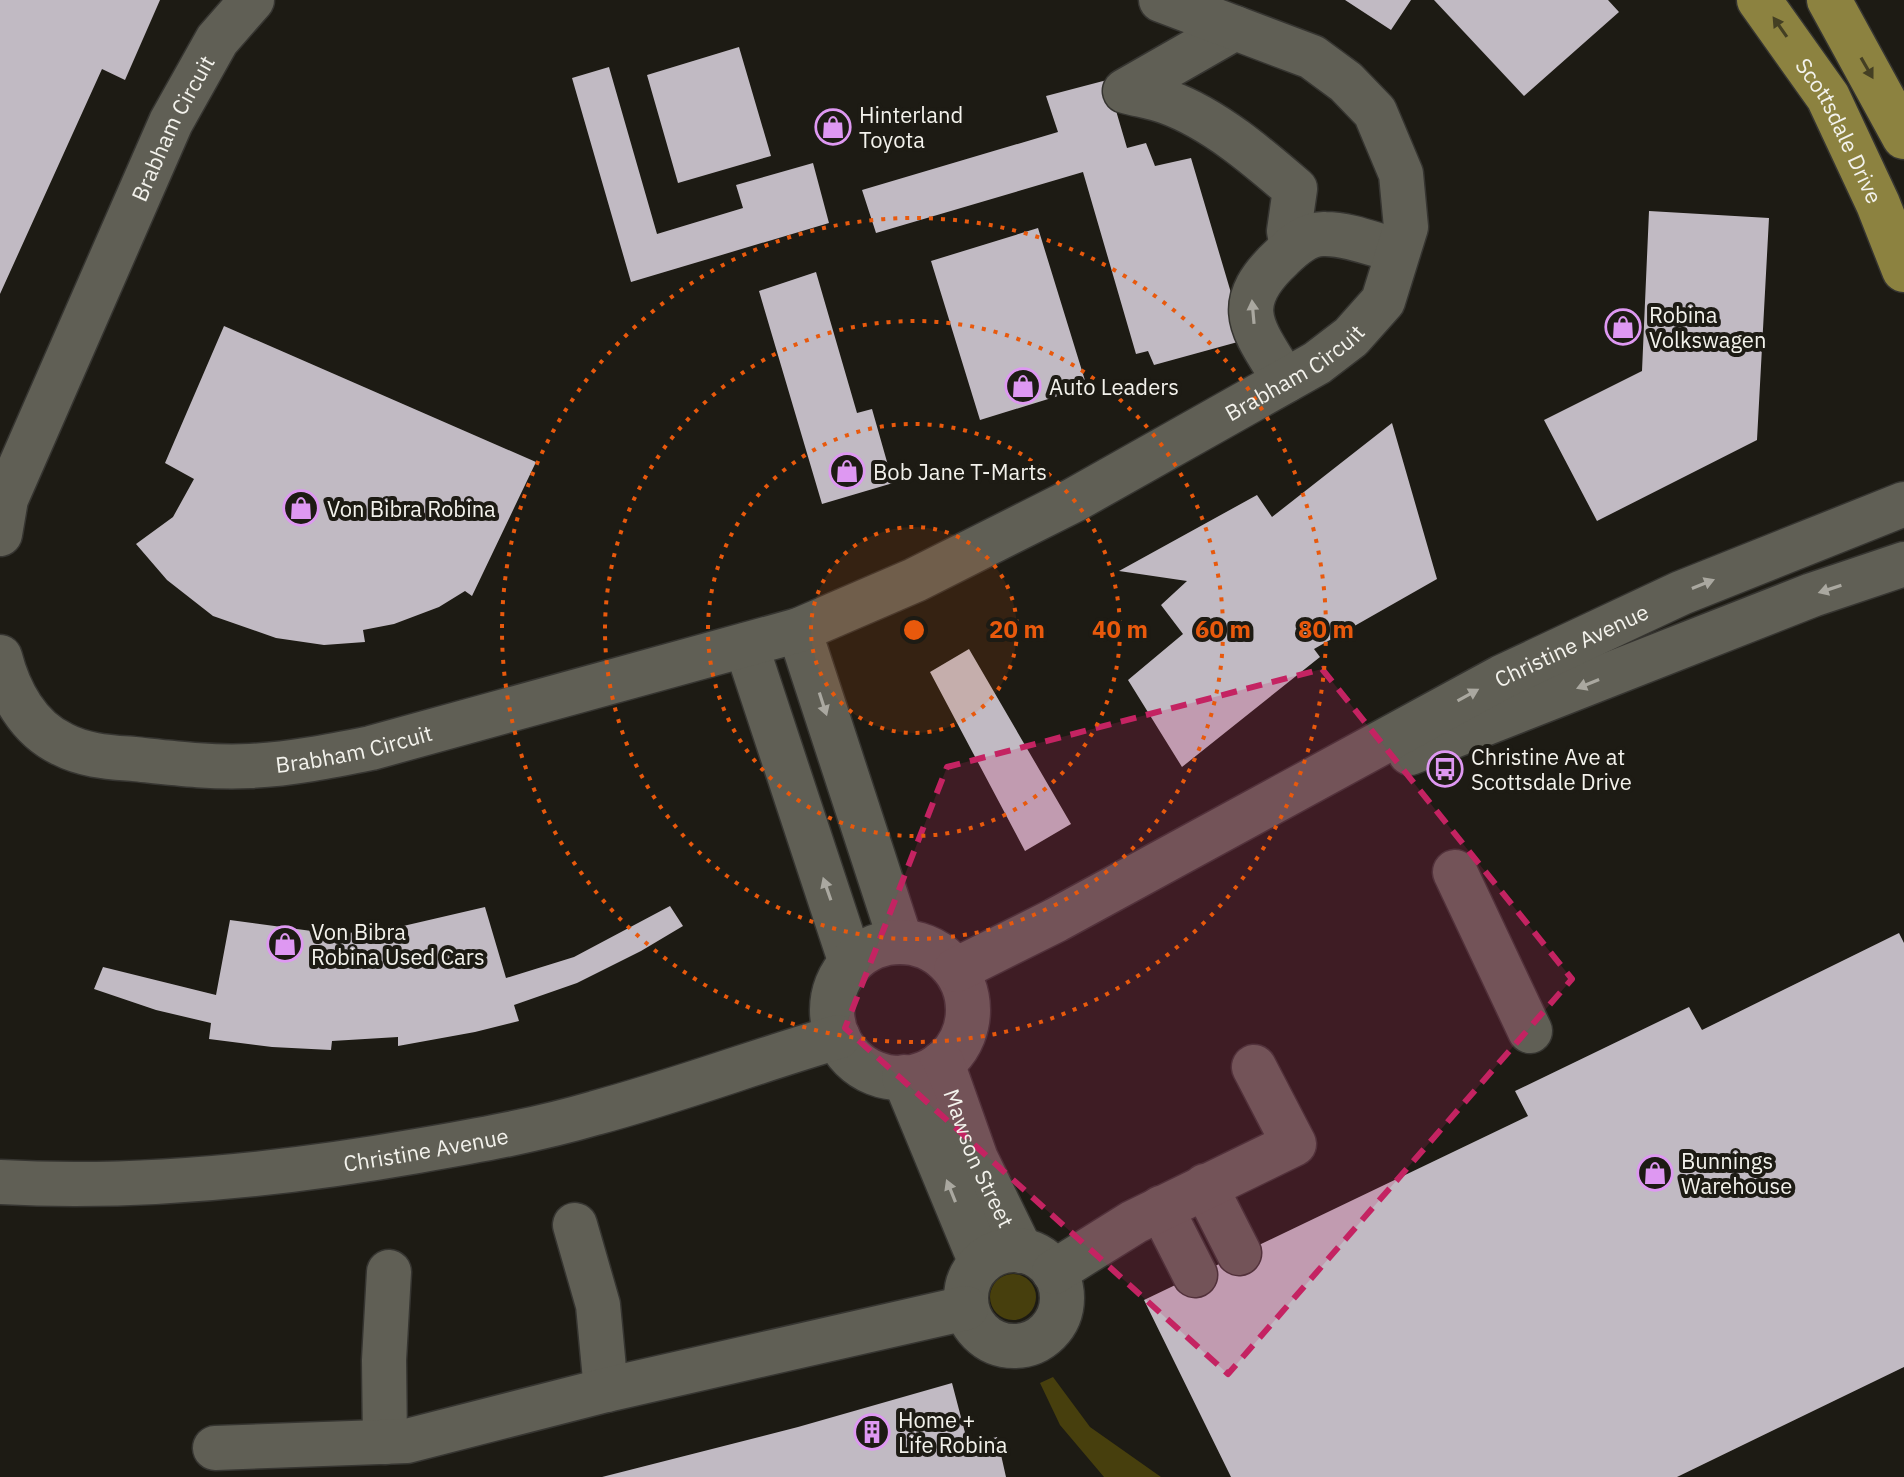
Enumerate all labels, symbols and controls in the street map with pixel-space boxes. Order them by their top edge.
one-way arrow [1773,17,1788,38]
street label: Brabham Circuit [124,50,220,206]
street label: Scottsdale Drive [1790,52,1890,208]
one-way arrow [1860,57,1874,79]
place label: Hinterland Toyota [859,100,963,154]
shop icon: Hinterland Toyota [814,108,852,146]
one-way arrow [1246,299,1259,324]
place label: Robina Volkswagen [1649,300,1766,354]
shop icon: Robina Volkswagen [1604,308,1642,346]
street label: Brabham Circuit [1219,318,1370,427]
shop icon: Auto Leaders [1004,367,1042,405]
place label: Auto Leaders [1049,372,1179,401]
shop icon: Bob Jane T-Marts [828,452,866,490]
place label: Bob Jane T-Marts [873,457,1047,486]
shop icon: Von Bibra Robina [282,489,320,527]
place label: Von Bibra Robina [327,494,496,523]
one-way arrow [1691,577,1715,590]
one-way arrow [1818,583,1842,595]
street label: Christine Avenue [1489,596,1653,693]
text: 20 m [989,613,1045,645]
text: 40 m [1092,613,1148,645]
text: 60 m [1195,613,1251,645]
text: 80 m [1298,613,1354,645]
centre of rings [900,616,928,644]
one-way arrow [1576,678,1600,691]
one-way arrow [1456,689,1479,702]
one-way arrow [818,692,830,716]
street label: Brabham Circuit [274,717,435,778]
place label: Christine Ave at Scottsdale Drive [1471,742,1632,796]
bus stop icon: Christine Ave at Scottsdale Drive [1426,750,1464,788]
one-way arrow [820,877,832,901]
place label: Von Bibra Robina Used Cars [311,917,485,971]
shop icon: Von Bibra Robina Used Cars [266,925,304,963]
street label: Mawson Street [938,1085,1022,1232]
street label: Christine Avenue [341,1120,511,1177]
place label: Bunnings Warehouse [1681,1146,1792,1200]
shop icon: Bunnings Warehouse [1636,1154,1674,1192]
one-way arrow [944,1179,957,1203]
place label: Home + Life Robina [898,1405,1008,1459]
building icon: Home + Life Robina [853,1413,891,1451]

